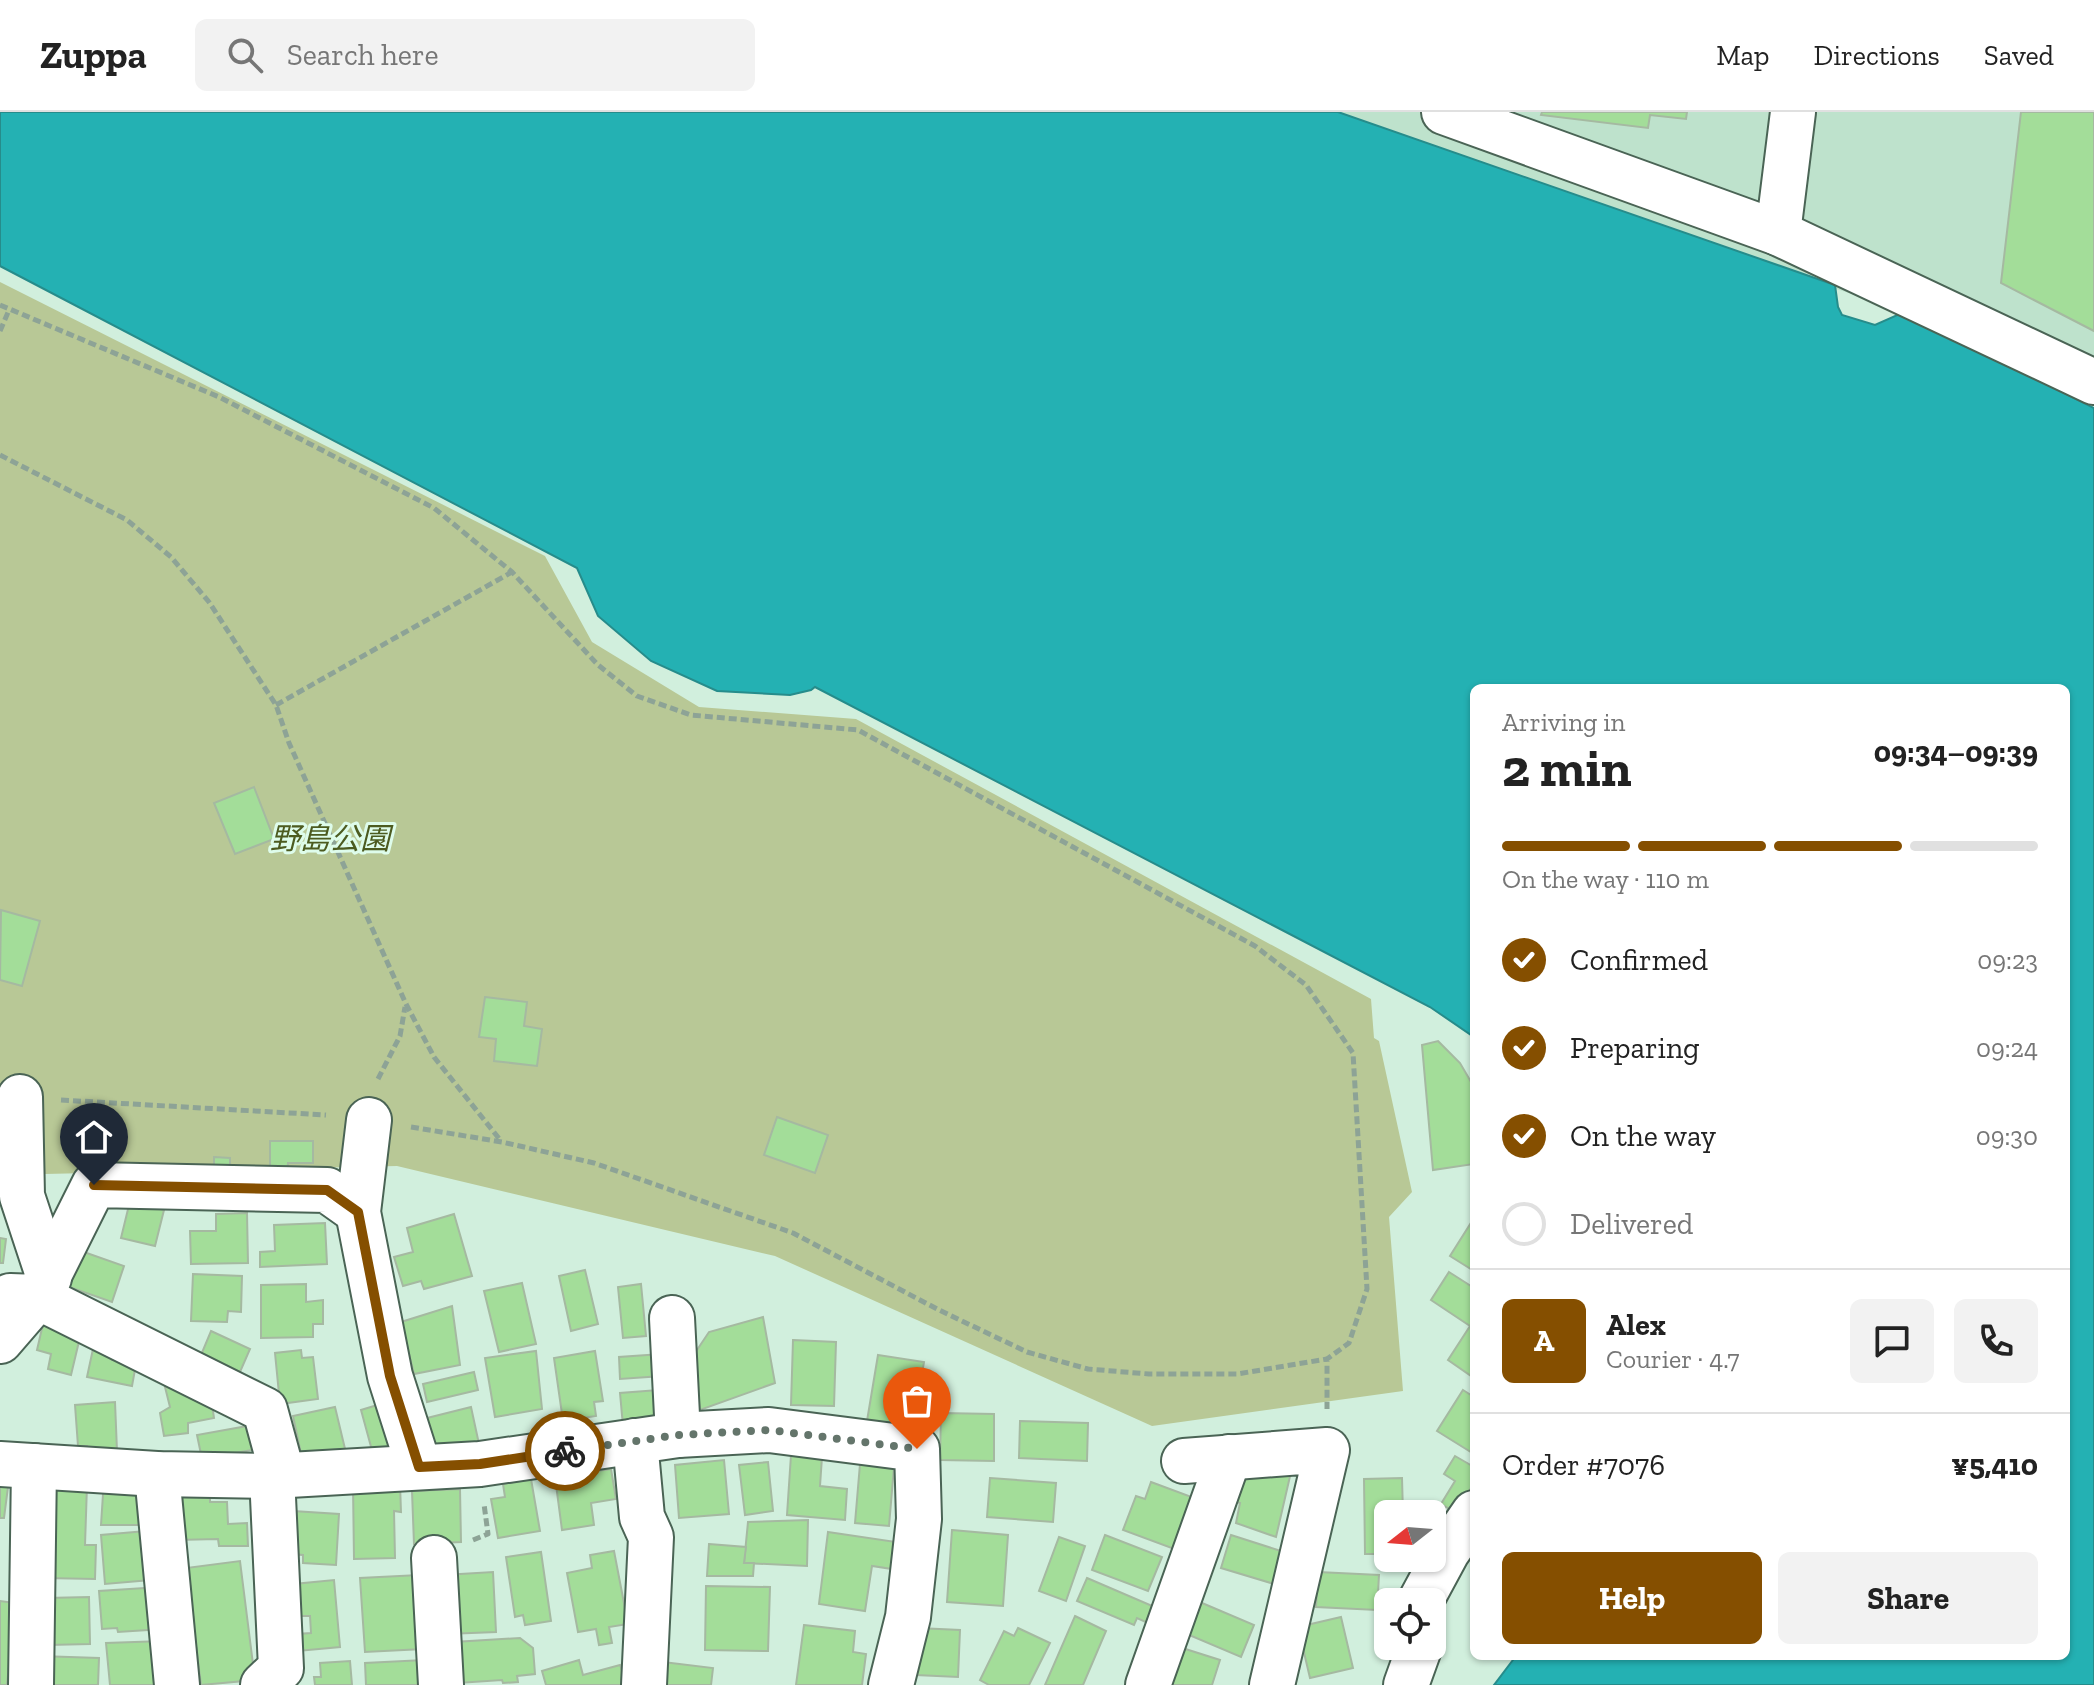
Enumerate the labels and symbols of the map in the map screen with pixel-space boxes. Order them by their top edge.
park label: 野島公園 [270,821,394,857]
pin [60,1103,128,1185]
pin [883,1367,951,1449]
courier [525,1411,605,1491]
north arrow [1374,1500,1446,1572]

